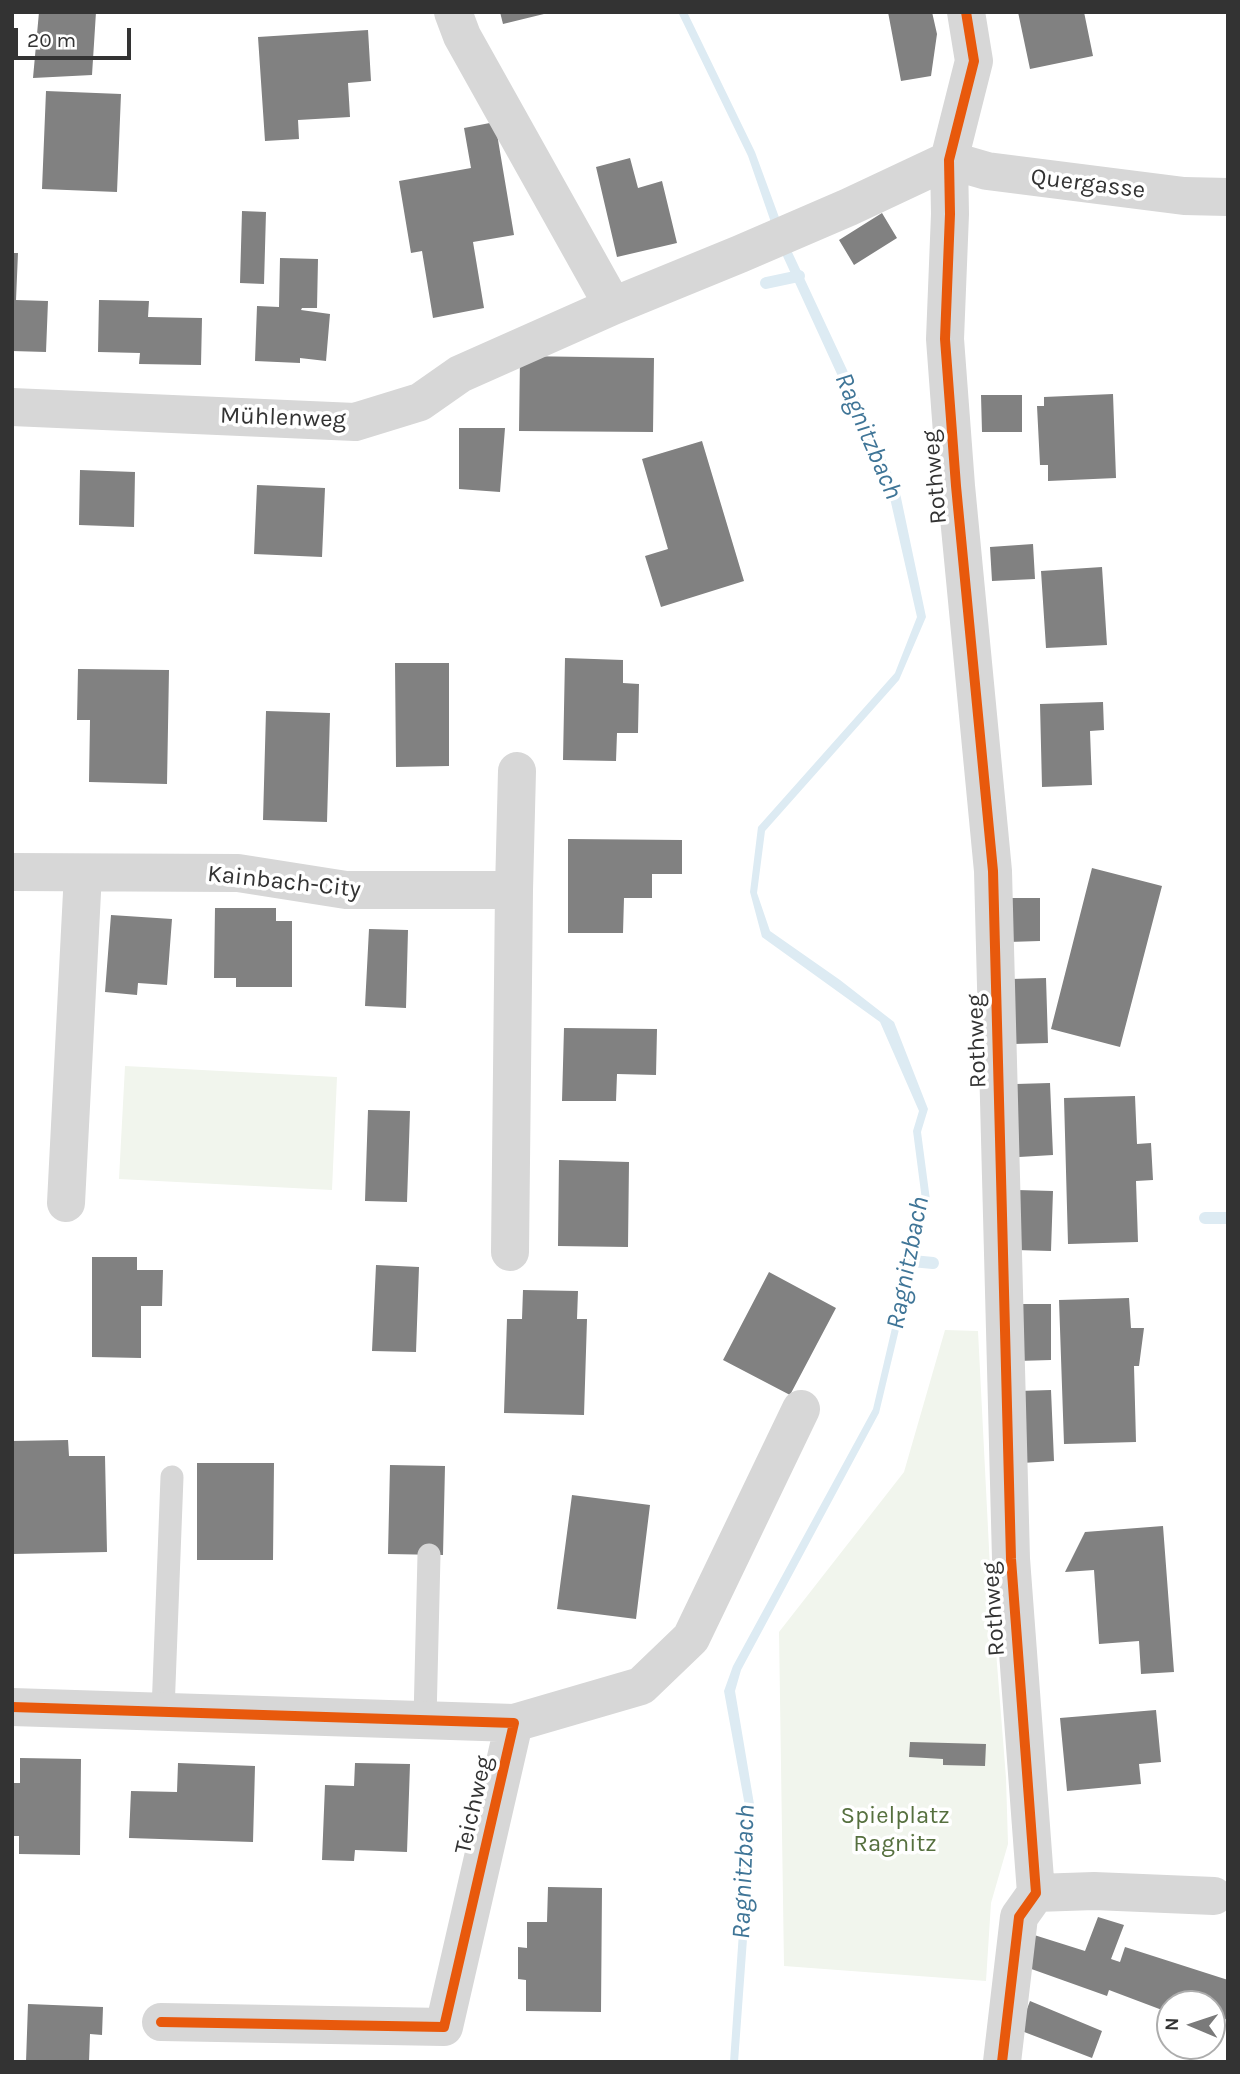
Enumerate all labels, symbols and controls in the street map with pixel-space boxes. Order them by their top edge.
scale bar [18,14,135,58]
text: 20 m [27,28,76,52]
street label: Quergasse [1029,163,1147,205]
water label: Ragnitzbach [827,368,909,504]
street label: Mühlenweg [219,401,347,435]
street label: Rothweg [917,429,953,525]
street label: Kainbach-City [206,860,362,904]
street label: Rothweg [961,993,993,1089]
water label: Ragnitzbach [880,1194,936,1332]
street label: Rothweg [976,1561,1012,1657]
street label: Teichweg [449,1753,499,1857]
park label: Spielplatz Ragnitz [840,1802,950,1858]
water label: Ragnitzbach [726,1804,762,1940]
north arrow [1156,1990,1226,2060]
text: N [1161,2017,1183,2032]

